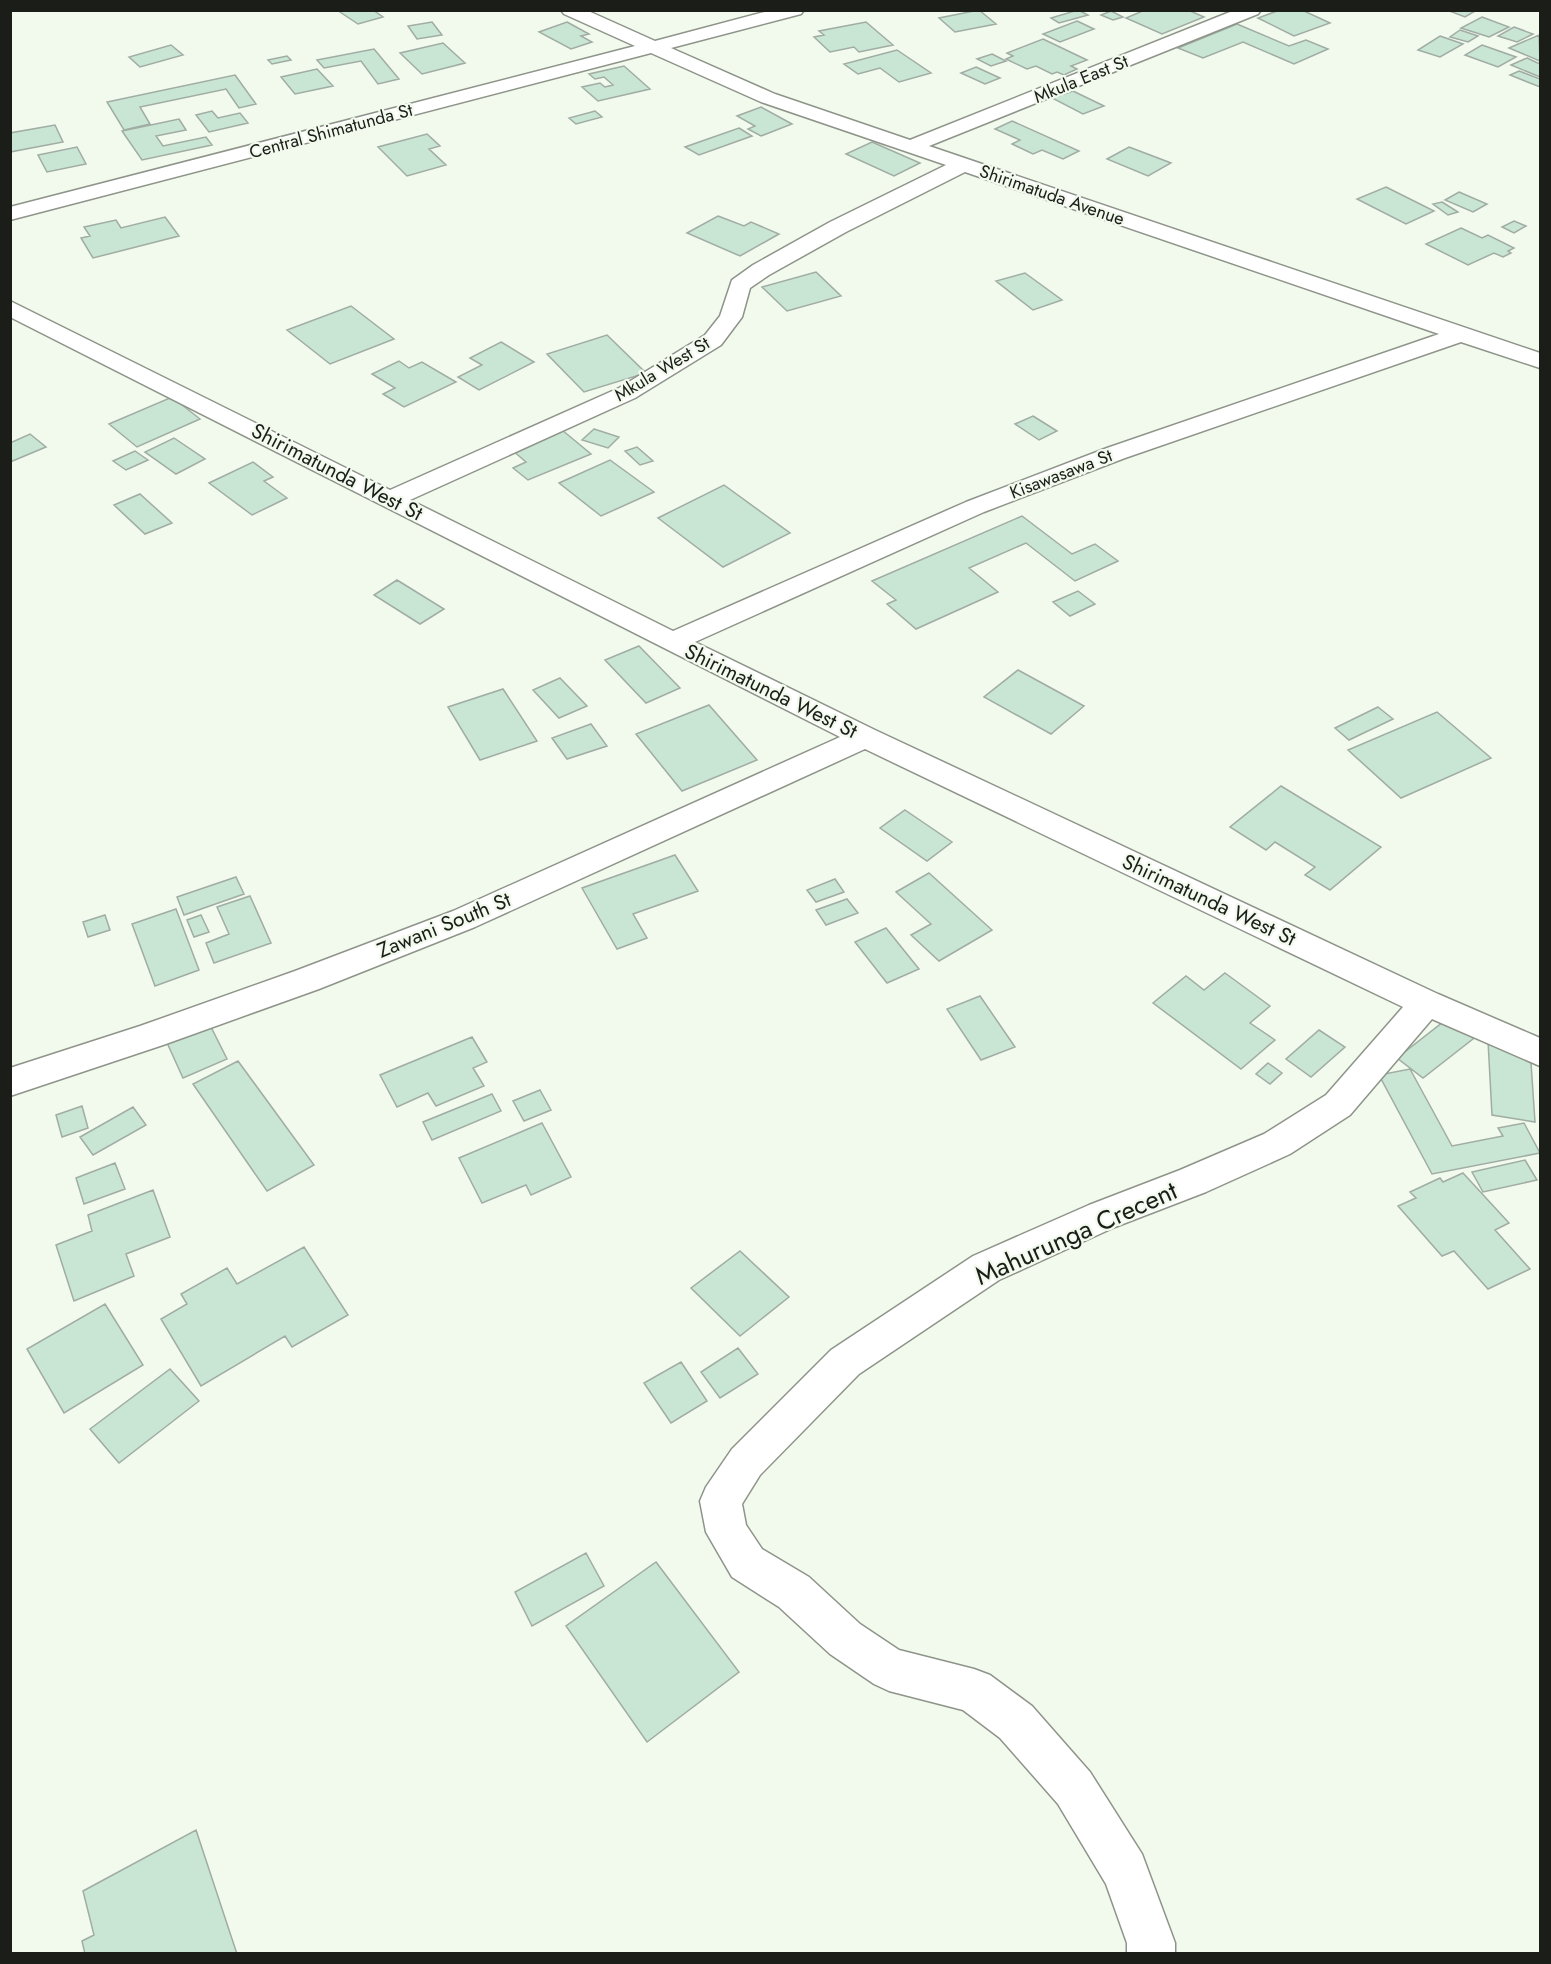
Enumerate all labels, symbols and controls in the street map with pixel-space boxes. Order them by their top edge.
street label: Mkula East St [1030,48,1133,110]
street label: Central Shimatunda St [246,97,416,165]
street label: Shirimatuda Avenue [976,158,1128,232]
street label: Mkula West St [610,330,715,408]
street label: Shirimatunda West St [246,416,428,528]
street label: Kisawasawa St [1006,442,1117,505]
street label: Shirimatunda West St [680,636,862,746]
street label: Shirimatunda West St [1117,846,1301,954]
street label: Zawani South St [373,885,515,965]
street label: Mahurunga Crecent [969,1171,1184,1295]

